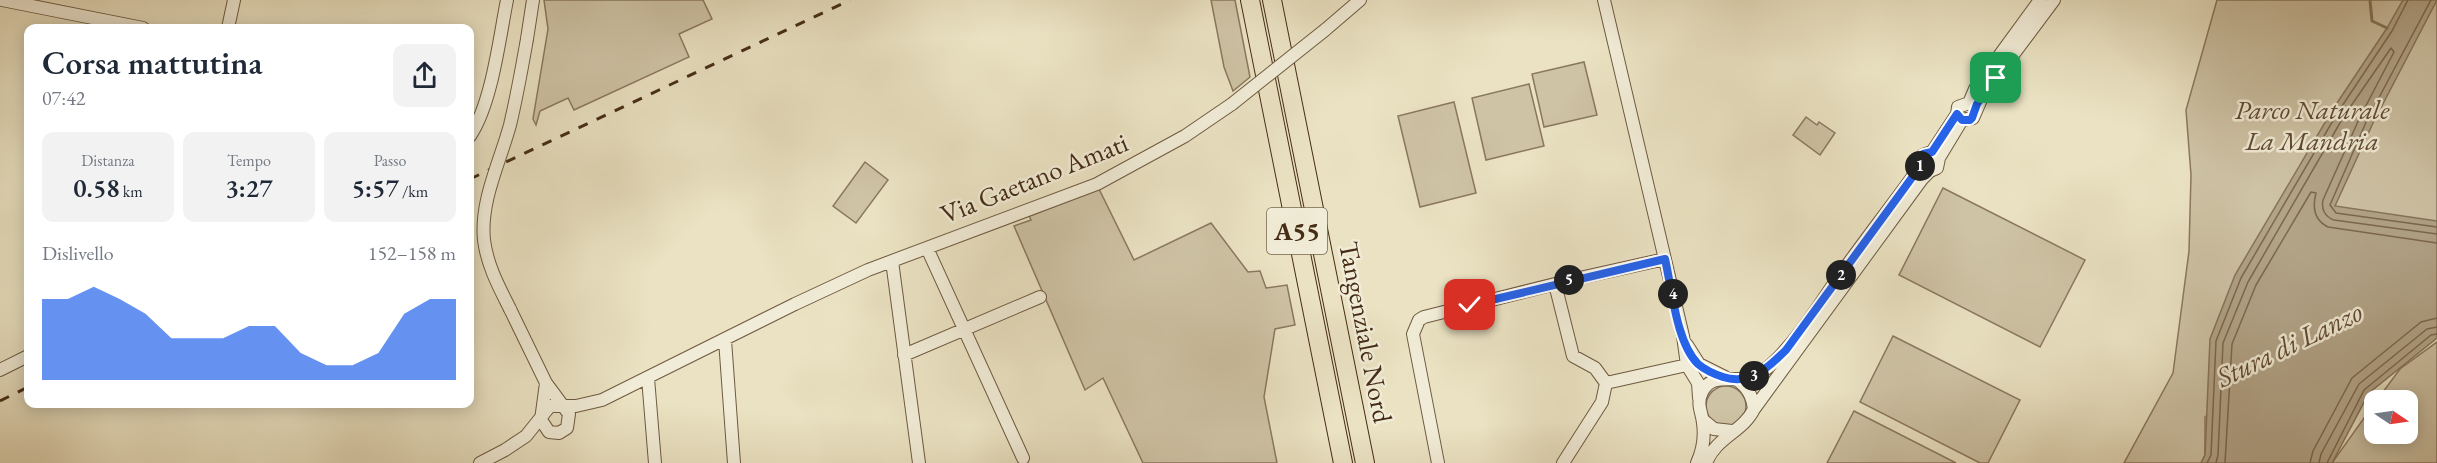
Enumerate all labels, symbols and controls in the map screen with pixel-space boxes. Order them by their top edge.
text: Corsa mattutina [42,41,263,84]
button: share [393,44,456,107]
pin [1970,52,2021,103]
icon: arrive [1979,61,2012,94]
text: 07:42 [42,85,85,111]
park label: Parco Naturale La Mandria [2235,92,2390,158]
street label: Via Gaetano Amati [935,124,1133,232]
text: Distanza [81,150,135,171]
text: Tempo [227,150,271,171]
text: Passo [374,150,406,171]
pin: 1 [1905,151,1935,181]
text: 1 [1916,155,1924,176]
text: 0.58 [73,171,120,205]
text: 3:27 [225,171,273,205]
text: 5:57 [352,171,399,205]
text: km [120,181,143,202]
text: /km [399,181,428,202]
road number: A55 [1267,208,1327,254]
street label: Tangenziale Nord [1331,238,1401,426]
text: Dislivello [42,240,114,266]
text: 152–158 m [368,240,456,266]
pin: 2 [1826,260,1856,290]
text: 2 [1837,264,1845,285]
pin: 5 [1554,265,1584,295]
text: 5 [1565,269,1573,290]
pin [1444,279,1495,330]
pin: 4 [1658,279,1688,309]
text: 4 [1669,283,1677,304]
icon: check [1453,288,1486,321]
water label: Stura di Lanzo [2209,293,2368,395]
pin: 3 [1739,361,1769,391]
text: 3 [1750,365,1758,386]
north arrow [2364,390,2418,444]
map controls [2364,390,2418,444]

